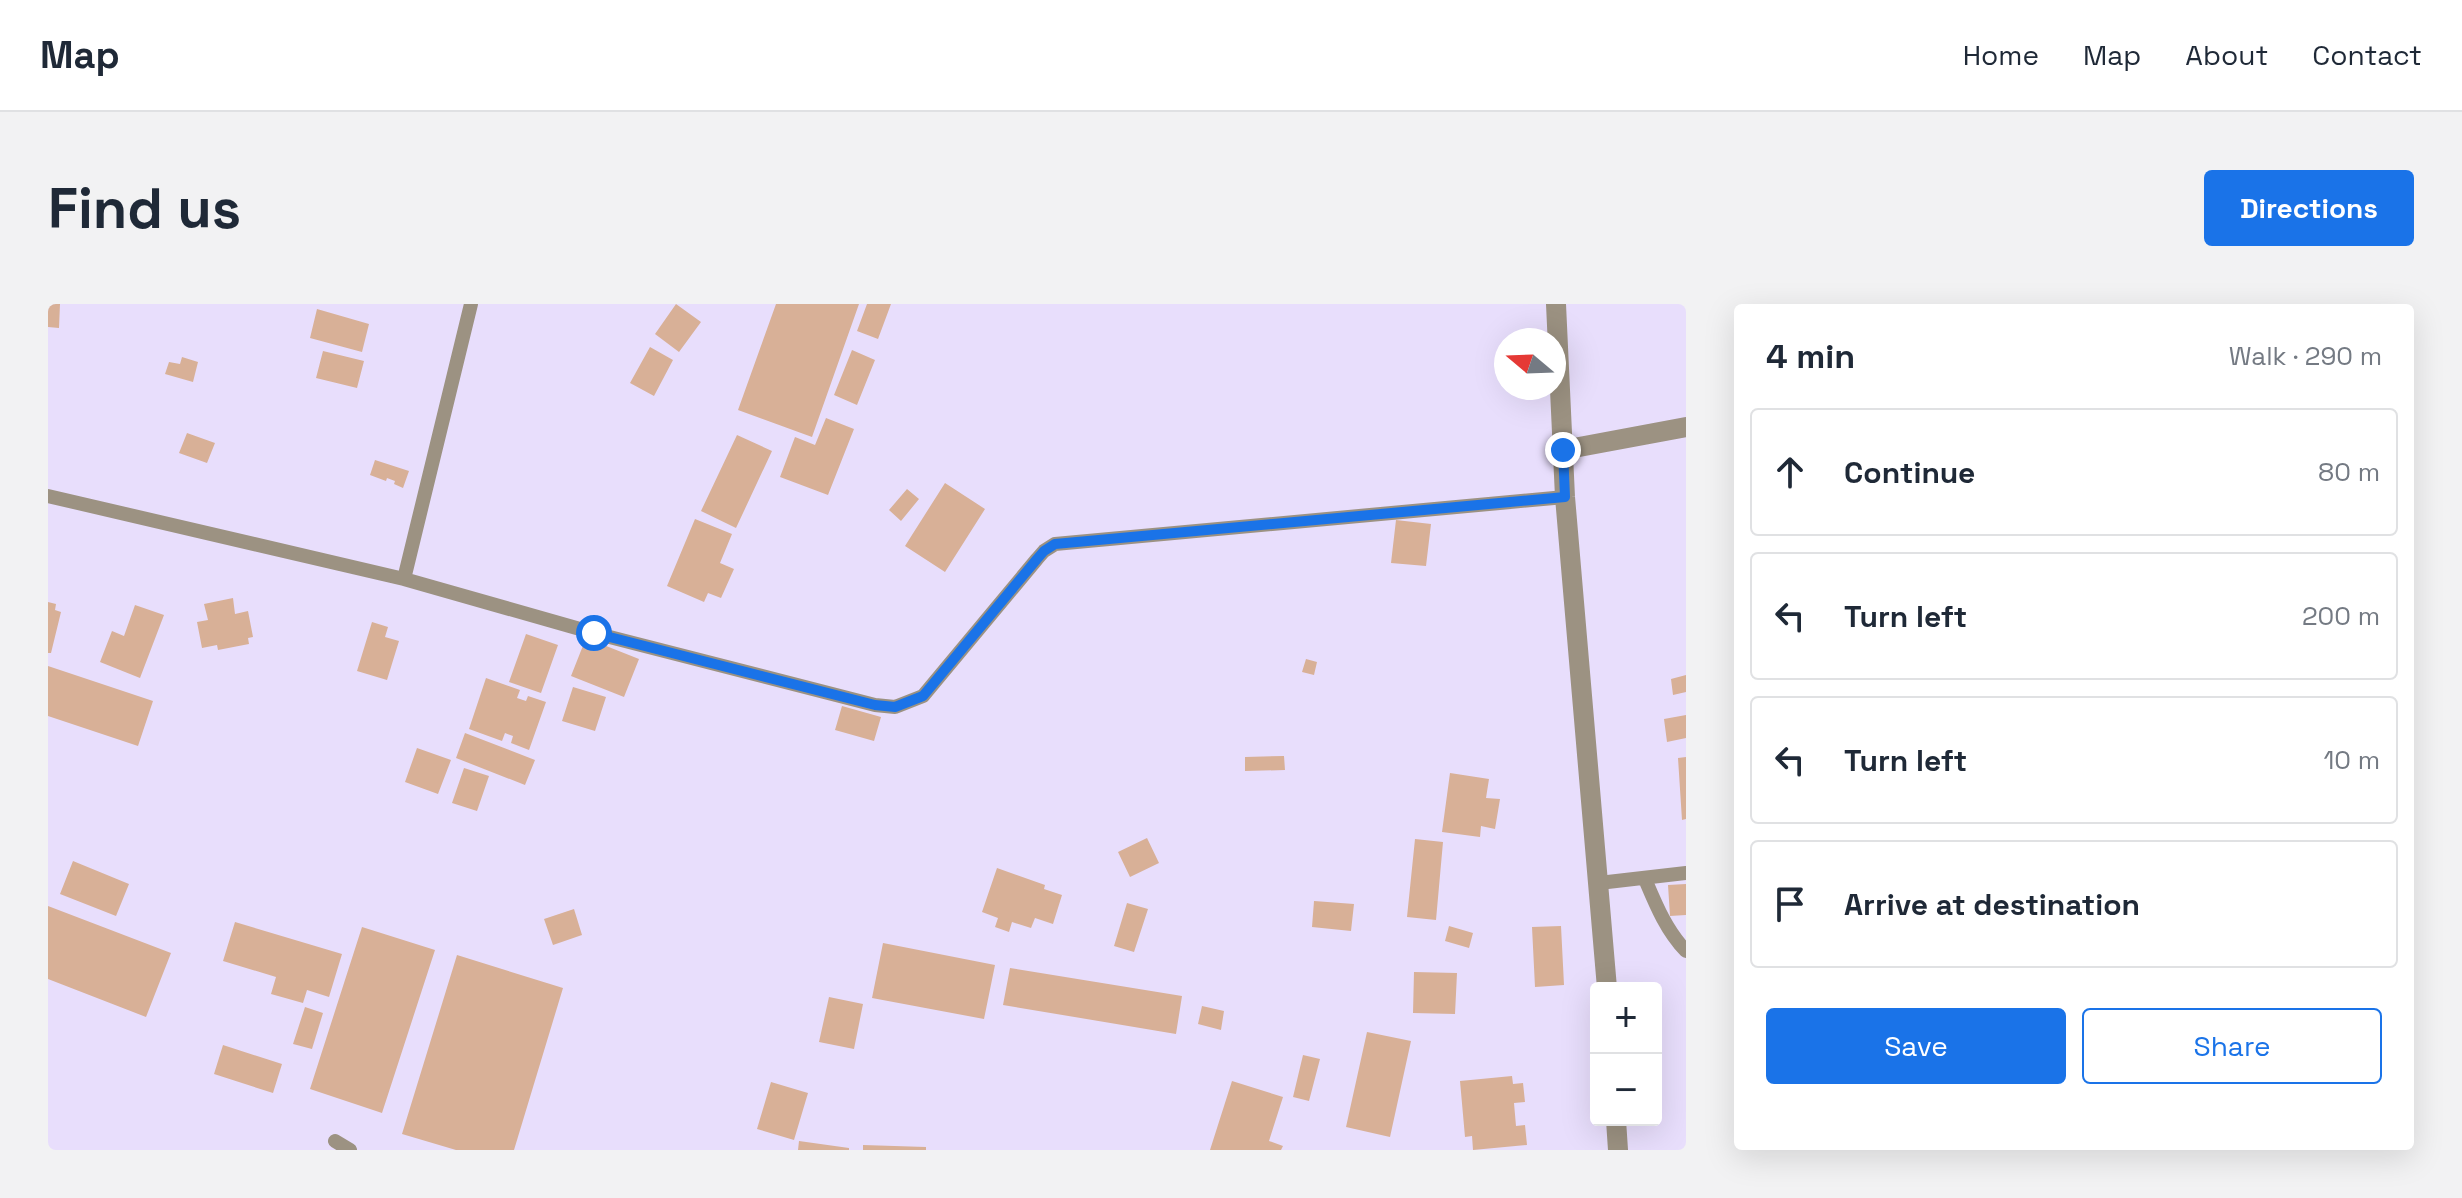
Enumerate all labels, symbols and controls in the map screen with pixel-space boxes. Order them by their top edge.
text: Map [40,31,120,79]
text: Home [1963,37,2039,73]
text: Map [2083,37,2141,73]
text: About [2185,37,2268,73]
text: Contact [2312,37,2422,73]
button: Directions [2204,170,2414,246]
text: Find us [48,173,241,244]
north arrow [1494,328,1566,400]
text: 4 min [1766,335,1855,378]
text: Walk · 290 m [2229,339,2382,373]
route end [1545,432,1581,468]
icon: ahead [1768,450,1812,494]
text: Continue [1844,453,1975,492]
text: 80 m [2318,455,2380,489]
icon: left [1768,594,1812,638]
text: Turn left [1844,597,1967,636]
text: 200 m [2302,599,2380,633]
route start [576,615,612,651]
icon: left [1768,738,1812,782]
text: Turn left [1844,741,1967,780]
text: 10 m [2323,743,2380,777]
icon: arrive [1768,882,1812,926]
text: Arrive at destination [1844,885,2140,924]
map controls [1590,982,1662,1126]
button: + [1590,982,1662,1054]
button: Save [1766,1008,2066,1084]
button: Share [2082,1008,2382,1084]
button: − [1590,1054,1662,1126]

